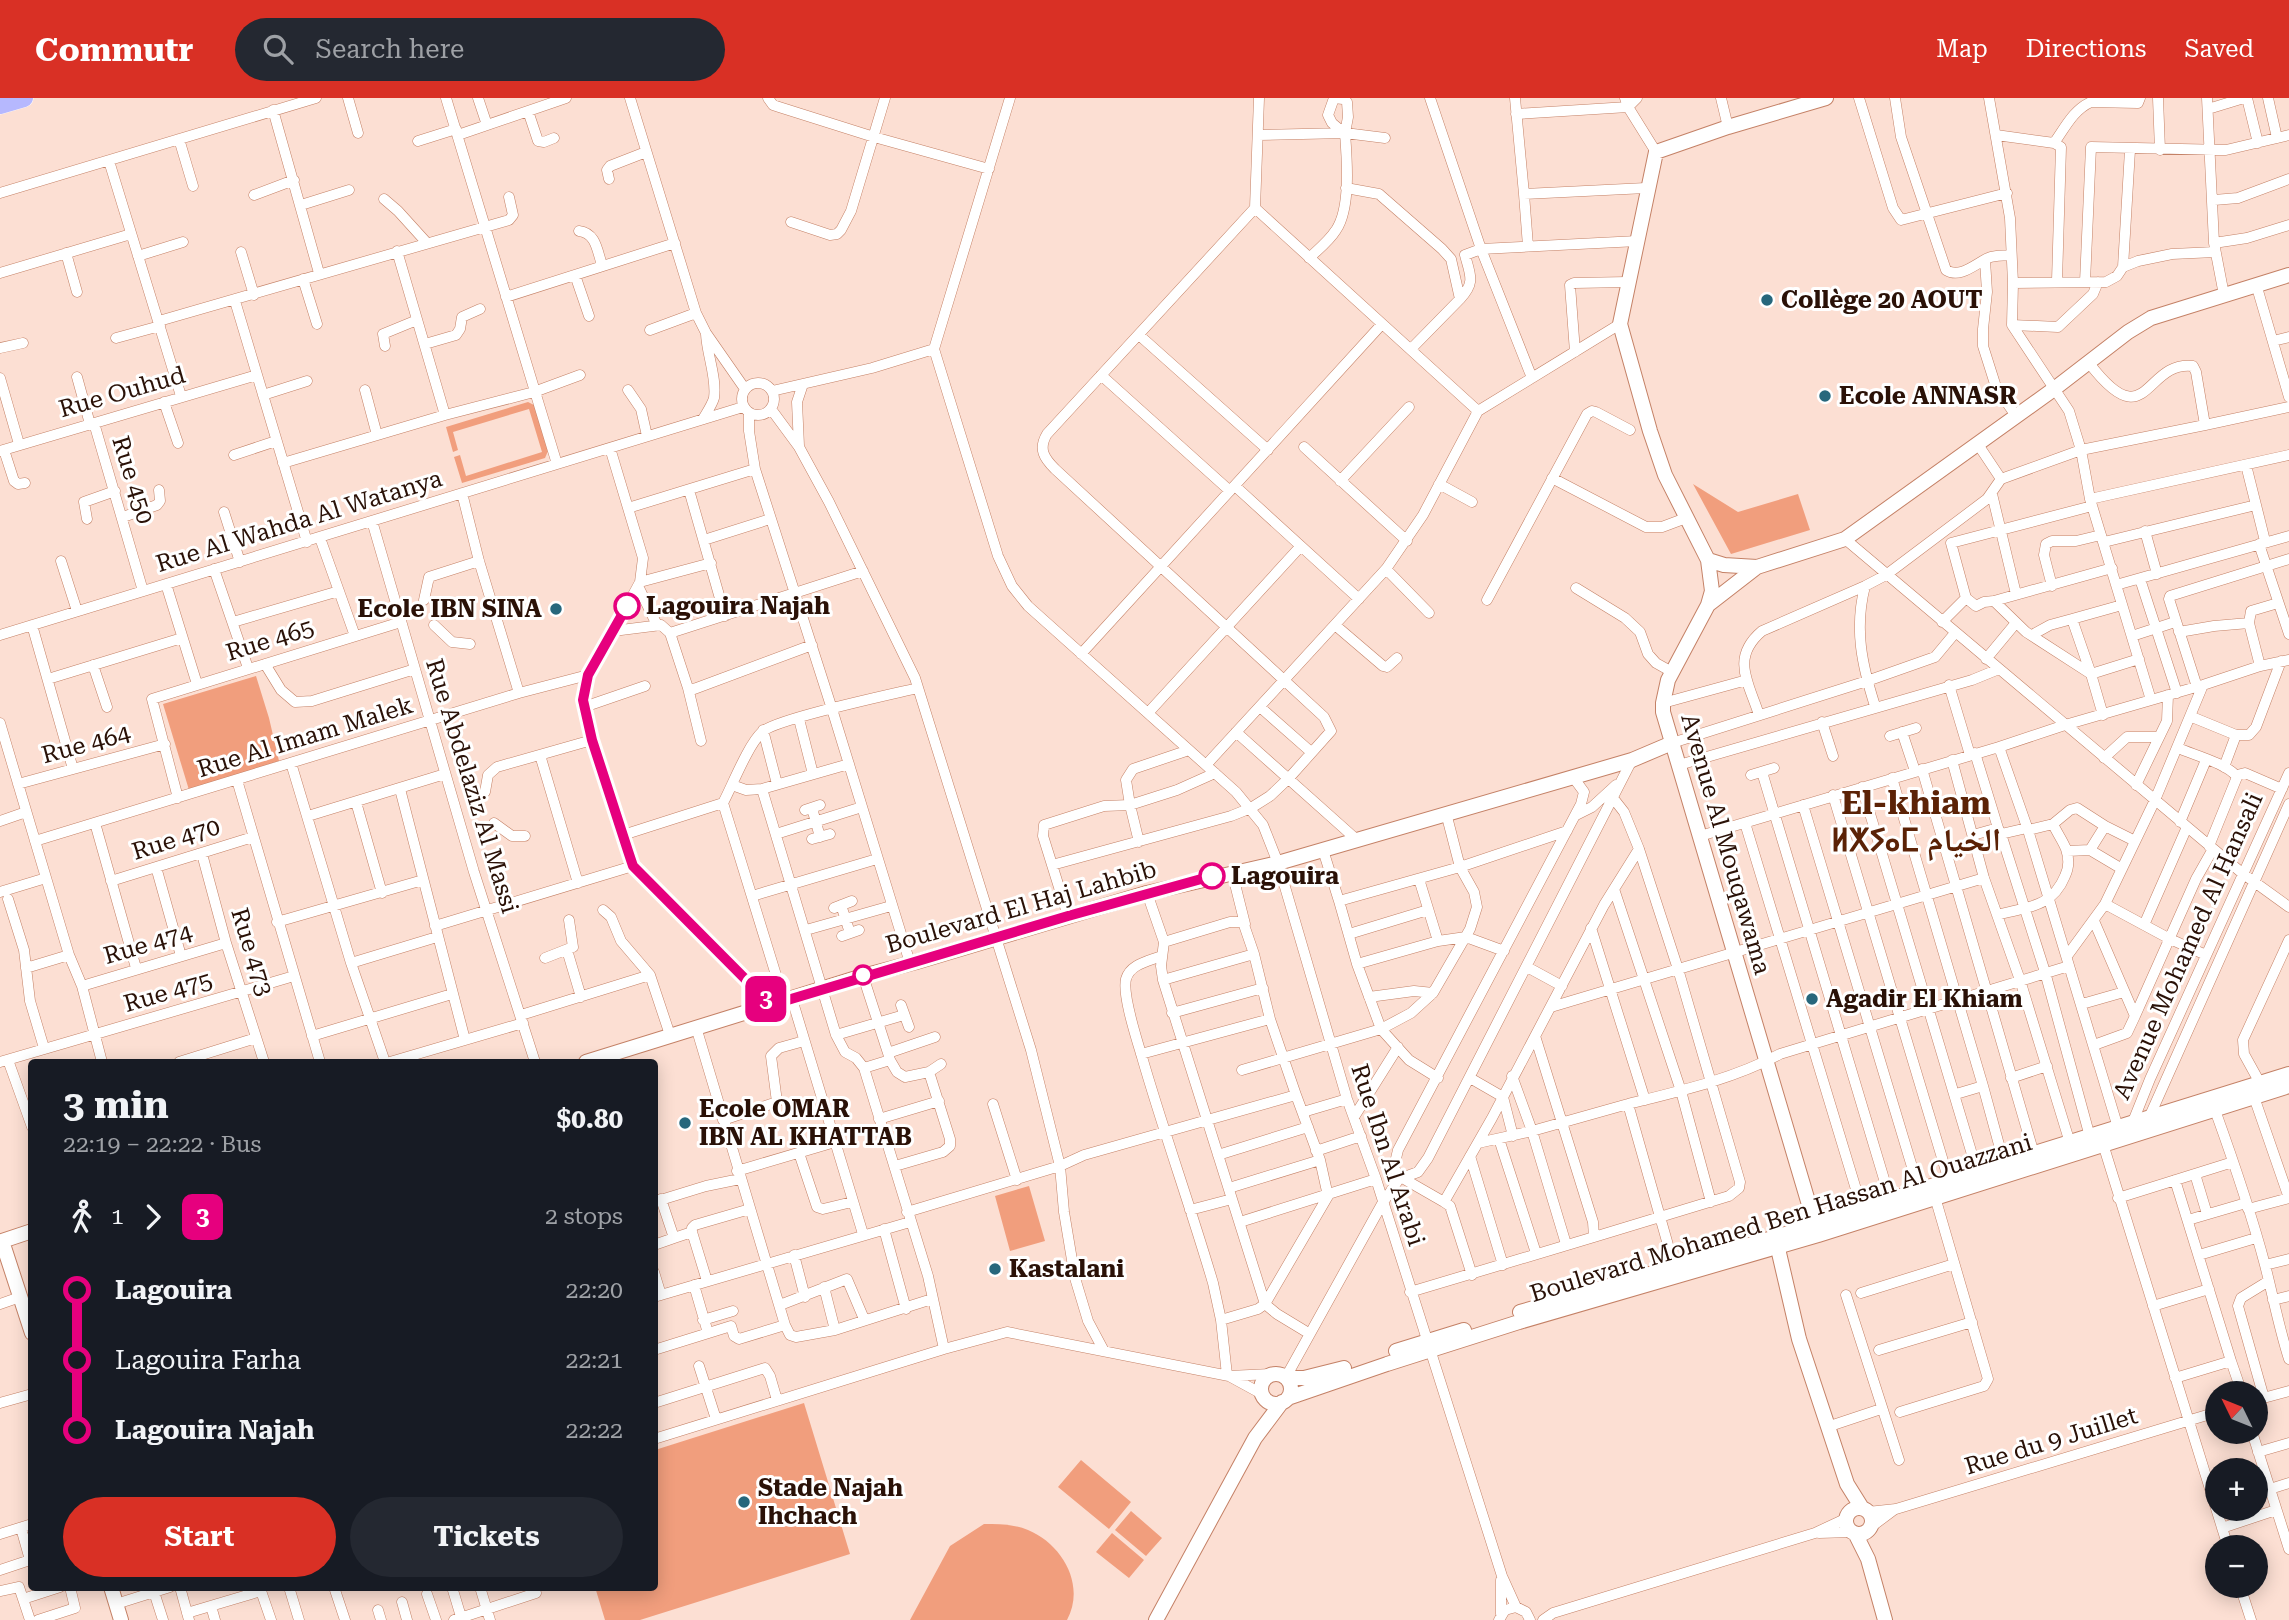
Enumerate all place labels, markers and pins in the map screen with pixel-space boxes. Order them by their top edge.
place label: Collège 20 AOUT [1781,286,1982,314]
marker: Collège 20 AOUT [1759,292,1775,308]
place label: Ecole ANNASR [1839,382,2017,410]
marker: Ecole ANNASR [1817,388,1833,404]
place label: Lagouira Najah [646,592,830,620]
marker: Lagouira Najah [614,593,640,619]
place label: Ecole IBN SINA [358,595,543,623]
marker: Ecole IBN SINA [548,601,564,617]
place label: Lagouira [1231,862,1339,890]
marker: Lagouira [1199,863,1225,889]
unlabelled marker [853,965,873,985]
place label: Agadir El Khiam [1826,985,2023,1013]
marker: Agadir El Khiam [1804,991,1820,1007]
place label: Ecole OMAR IBN AL KHATTAB [699,1095,912,1151]
marker: Ecole OMAR IBN AL KHATTAB [677,1115,693,1131]
place label: Kastalani [1009,1255,1124,1283]
marker: Kastalani [987,1261,1003,1277]
place label: Stade Najah Ihchach [758,1474,903,1530]
marker: Stade Najah Ihchach [736,1494,752,1510]

